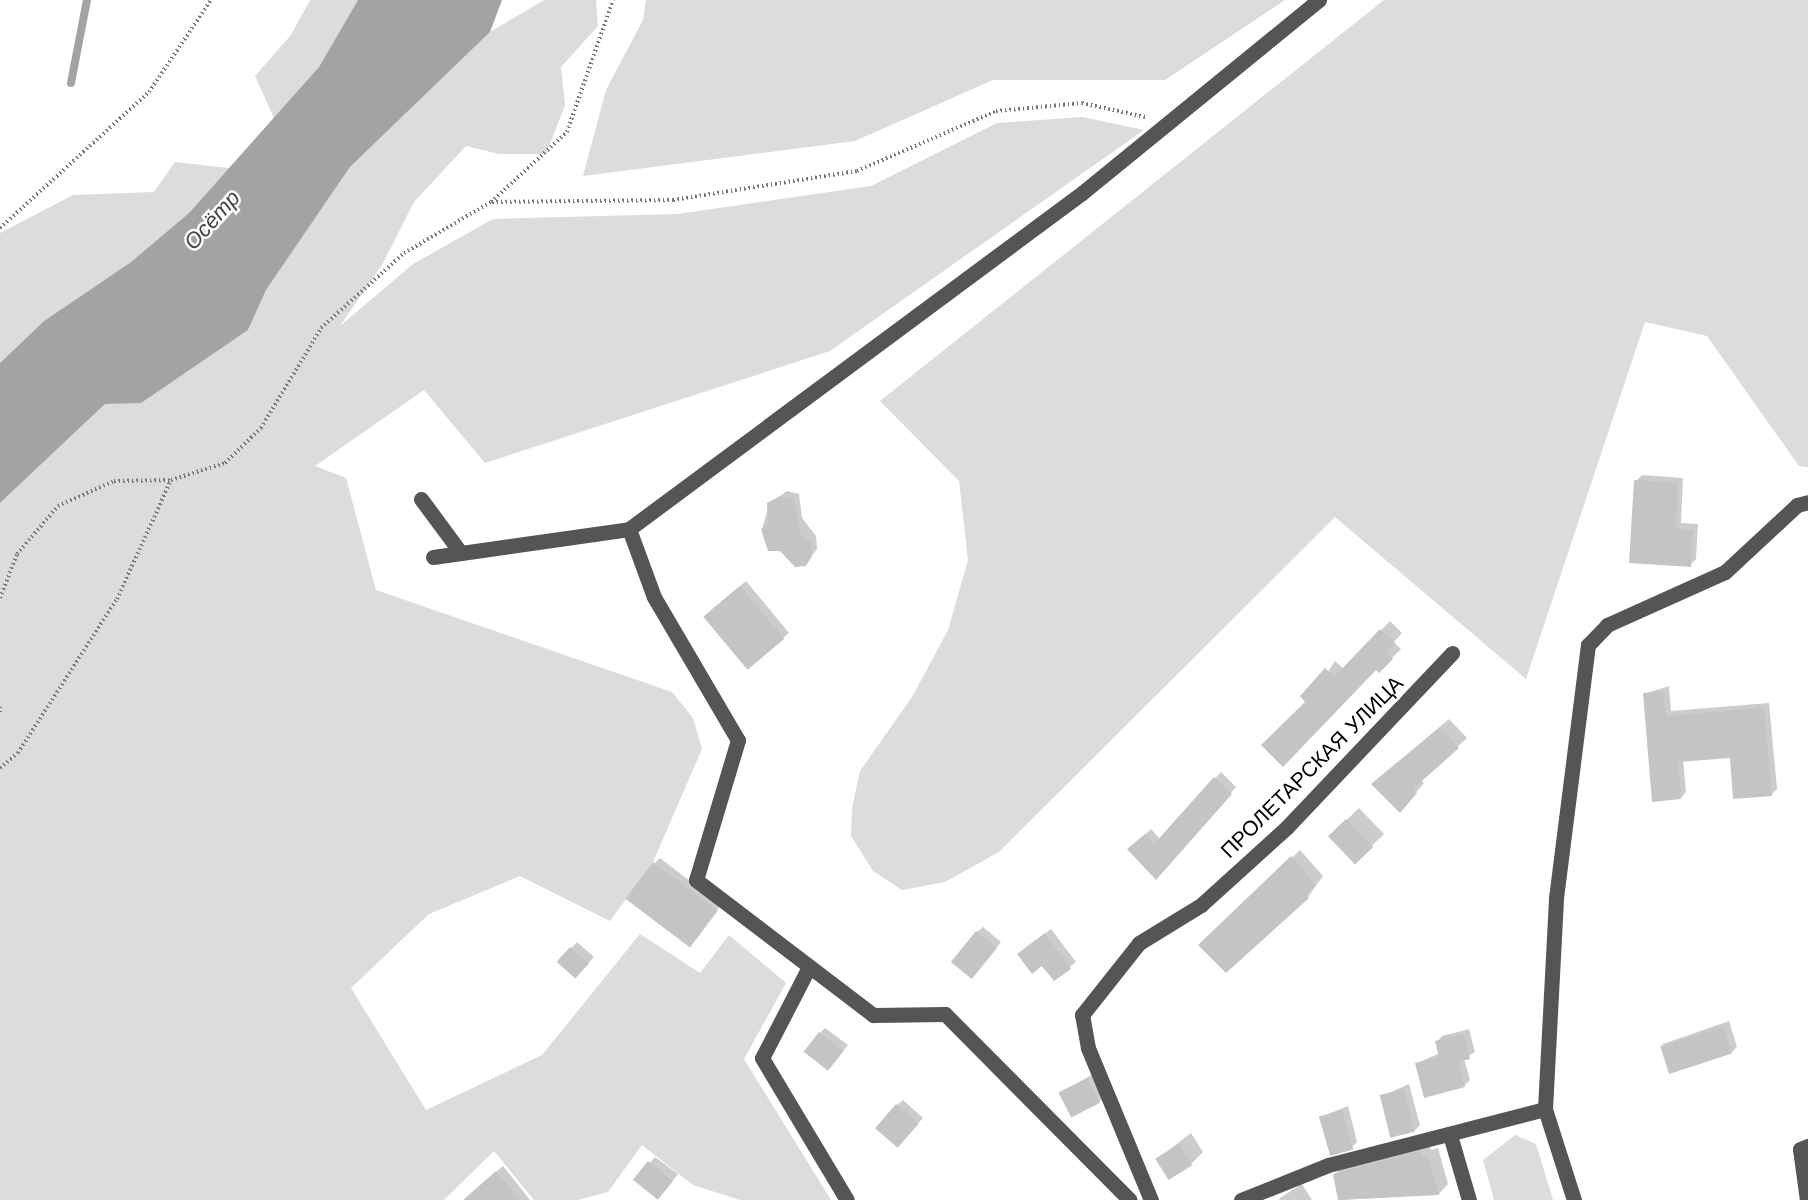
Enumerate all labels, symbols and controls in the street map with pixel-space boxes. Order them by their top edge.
water label: Осётр [179,185,245,255]
street label: ПРОЛЕТАРСКАЯ УЛИЦА [1216,671,1408,863]

